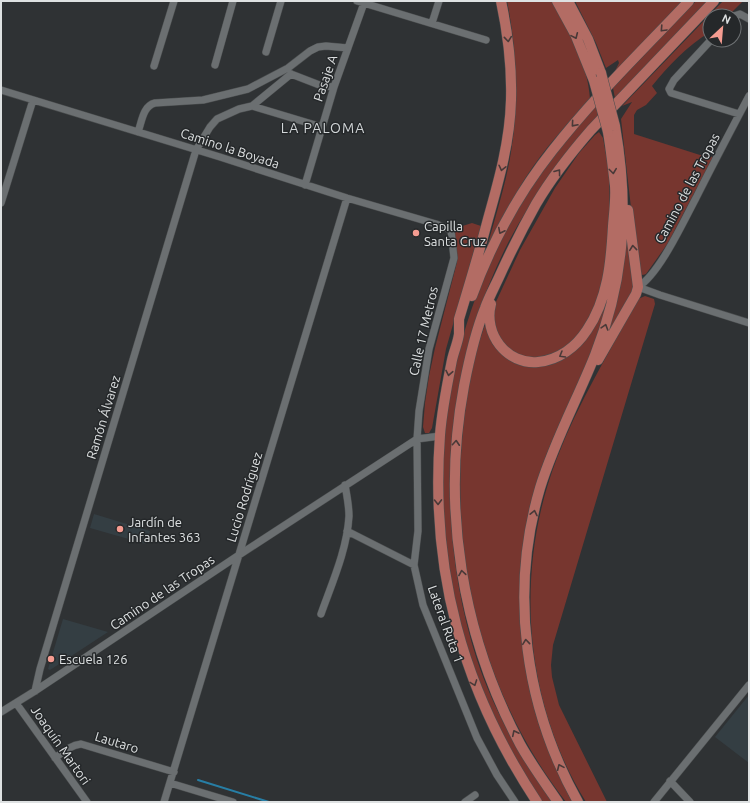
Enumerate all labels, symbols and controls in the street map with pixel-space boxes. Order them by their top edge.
north arrow [702,8,742,48]
text: N [720,12,733,26]
one-way arrow [660,24,667,32]
one-way arrow [570,31,578,39]
one-way arrow [503,36,512,42]
street label: Pasaje A [310,52,340,103]
district label: LA PALOMA [281,120,365,136]
one-way arrow [571,120,578,127]
street label: Camino la Boyada [179,125,281,171]
street label: Camino de las Tropas [652,130,722,245]
one-way arrow [498,165,506,172]
one-way arrow [608,168,617,174]
one-way arrow [553,169,560,176]
place label: Capilla Santa Cruz [424,219,486,248]
one-way arrow [498,227,506,235]
marker: Capilla Santa Cruz [411,228,421,238]
one-way arrow [629,245,638,251]
street label: Calle 17 Metros [406,285,440,377]
one-way arrow [600,323,609,330]
one-way arrow [559,350,566,357]
one-way arrow [446,369,454,376]
street label: Ramón Álvarez [83,373,122,461]
one-way arrow [452,440,461,446]
street label: Lucio Rodríguez [224,450,264,544]
one-way arrow [434,499,442,505]
one-way arrow [529,510,537,516]
place label: Jardín de Infantes 363 [128,515,201,544]
marker: Jardín de Infantes 363 [115,524,125,534]
street label: Camino de las Tropas [107,552,217,632]
one-way arrow [458,570,467,576]
street label: Lateral Ruta 1 [426,583,466,665]
one-way arrow [522,639,531,645]
place label: Escuela 126 [59,652,128,666]
marker: Escuela 126 [46,654,56,664]
one-way arrow [470,680,478,687]
street label: Joaquín Martori [29,703,93,787]
street label: Lautaro [93,729,141,755]
one-way arrow [512,730,520,738]
one-way arrow [557,764,565,772]

